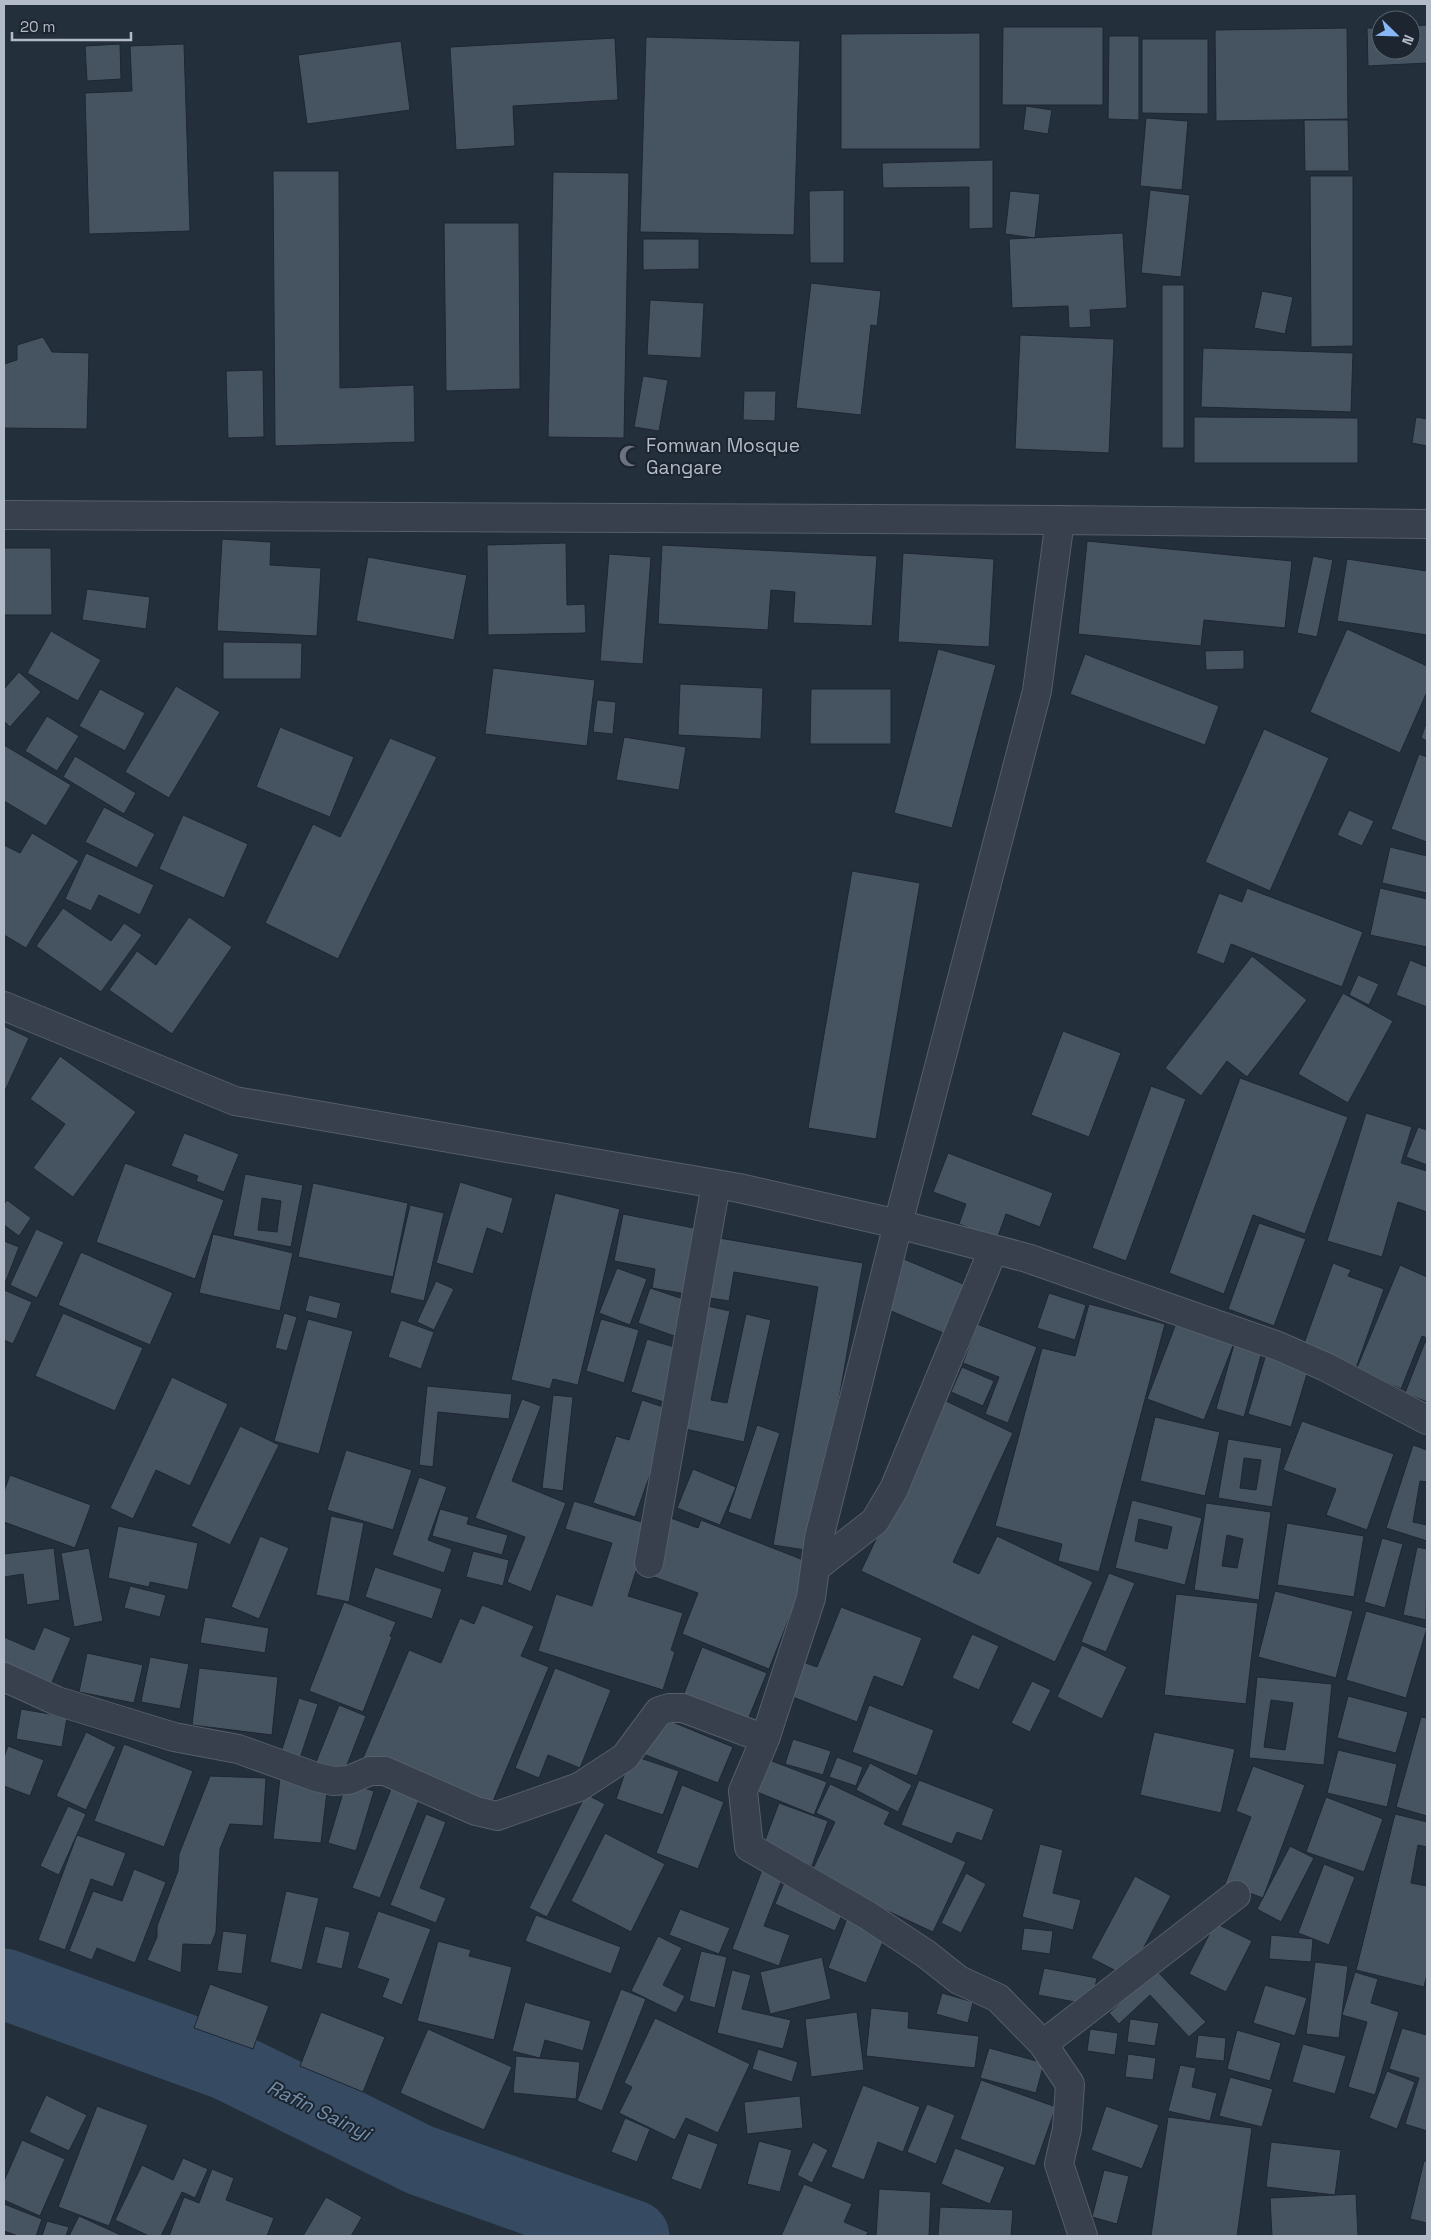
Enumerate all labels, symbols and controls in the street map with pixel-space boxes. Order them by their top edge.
scale bar [12,10,131,42]
north arrow [1371,10,1421,60]
text: 20 m [20,17,55,36]
text: N [1398,32,1418,48]
place label: Fomwan Mosque Gangare [646,433,800,480]
mosque icon: Fomwan Mosque Gangare [617,443,643,469]
water label: Rafin Sainyi [263,2074,377,2147]

